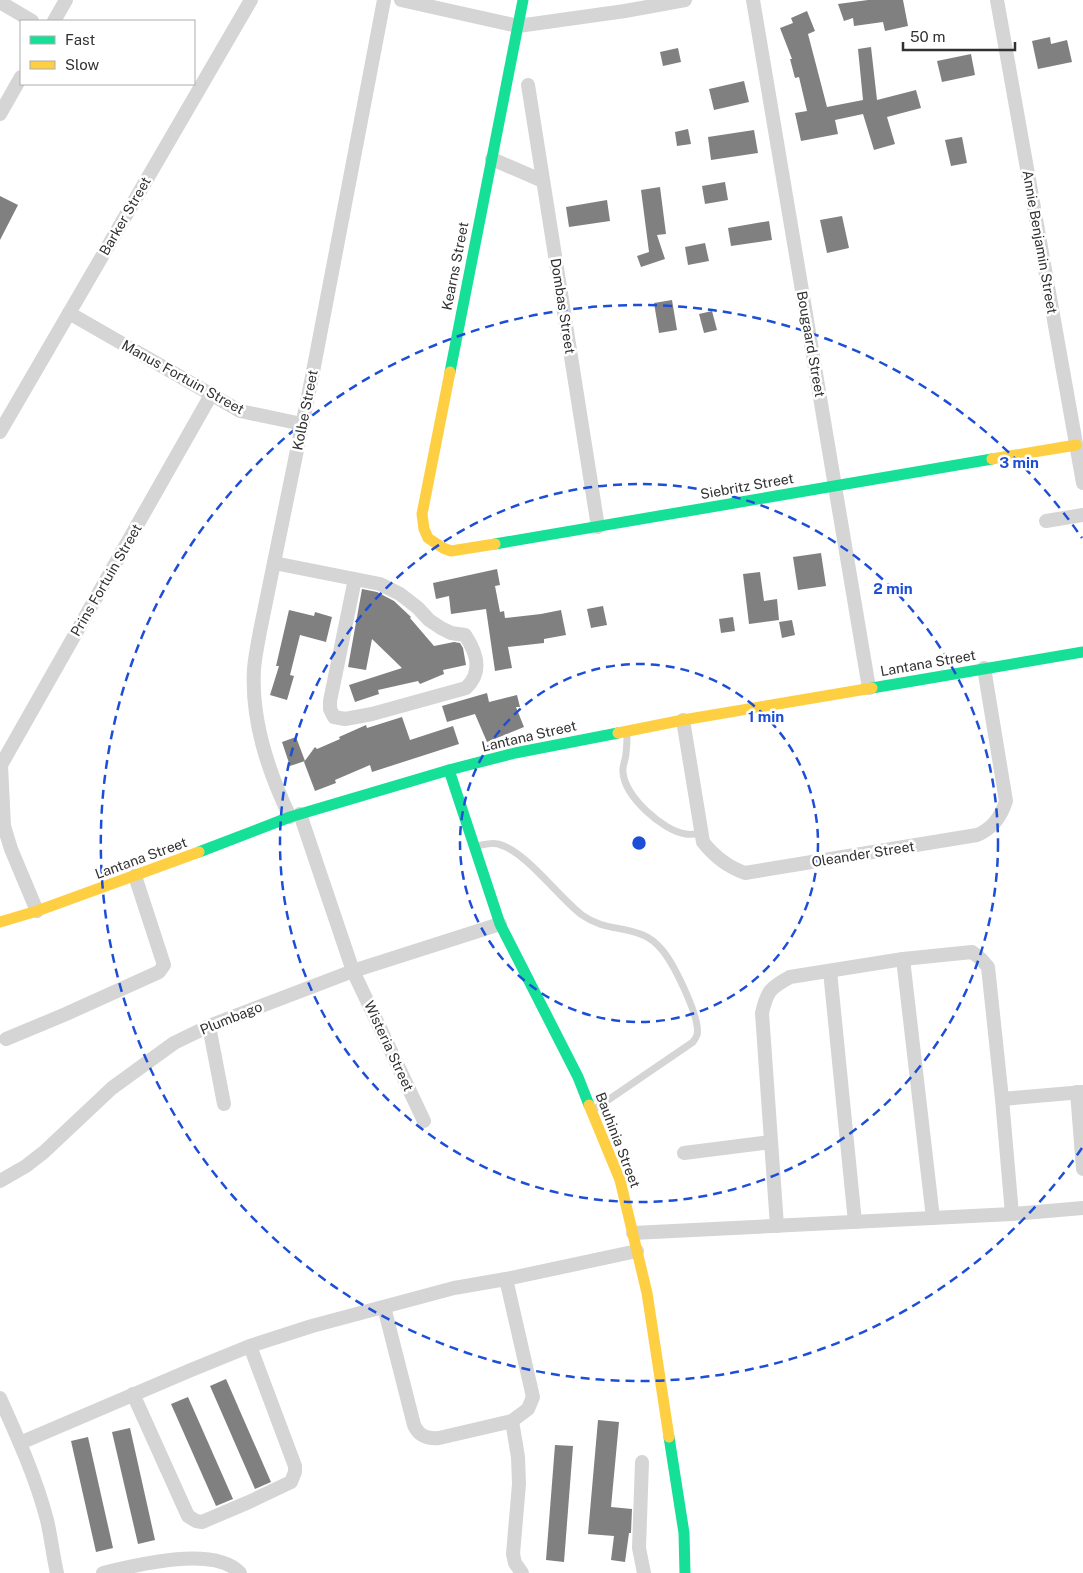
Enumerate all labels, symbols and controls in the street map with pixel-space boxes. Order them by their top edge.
legend [20,20,195,85]
scale bar [903,20,1016,52]
text: 50 m [910,28,945,45]
text: Fast [65,31,95,48]
text: Slow [65,56,100,73]
street label: Annie Benjamin Street [1019,169,1061,315]
street label: Barker Street [96,174,154,258]
street label: Kearns Street [439,221,471,311]
street label: Dombas Street [548,257,578,355]
street label: Bougaard Street [794,290,828,398]
street label: Manus Fortuin Street [119,337,247,417]
street label: Kolbe Street [289,368,321,452]
text: 3 min [999,454,1039,471]
street label: Siebritz Street [699,470,795,502]
street label: Prins Fortuin Street [67,521,145,639]
text: 2 min [873,580,913,597]
street label: Lantana Street [879,647,977,679]
text: 1 min [748,708,784,725]
street label: Lantana Street [480,717,578,755]
street label: Lantana Street [93,834,189,882]
centre of rings [630,834,648,852]
street label: Oleander Street [810,838,916,870]
street label: Plumbago [198,998,265,1038]
street label: Wisteria Street [361,998,417,1094]
street label: Bauhinia Street [593,1090,643,1190]

